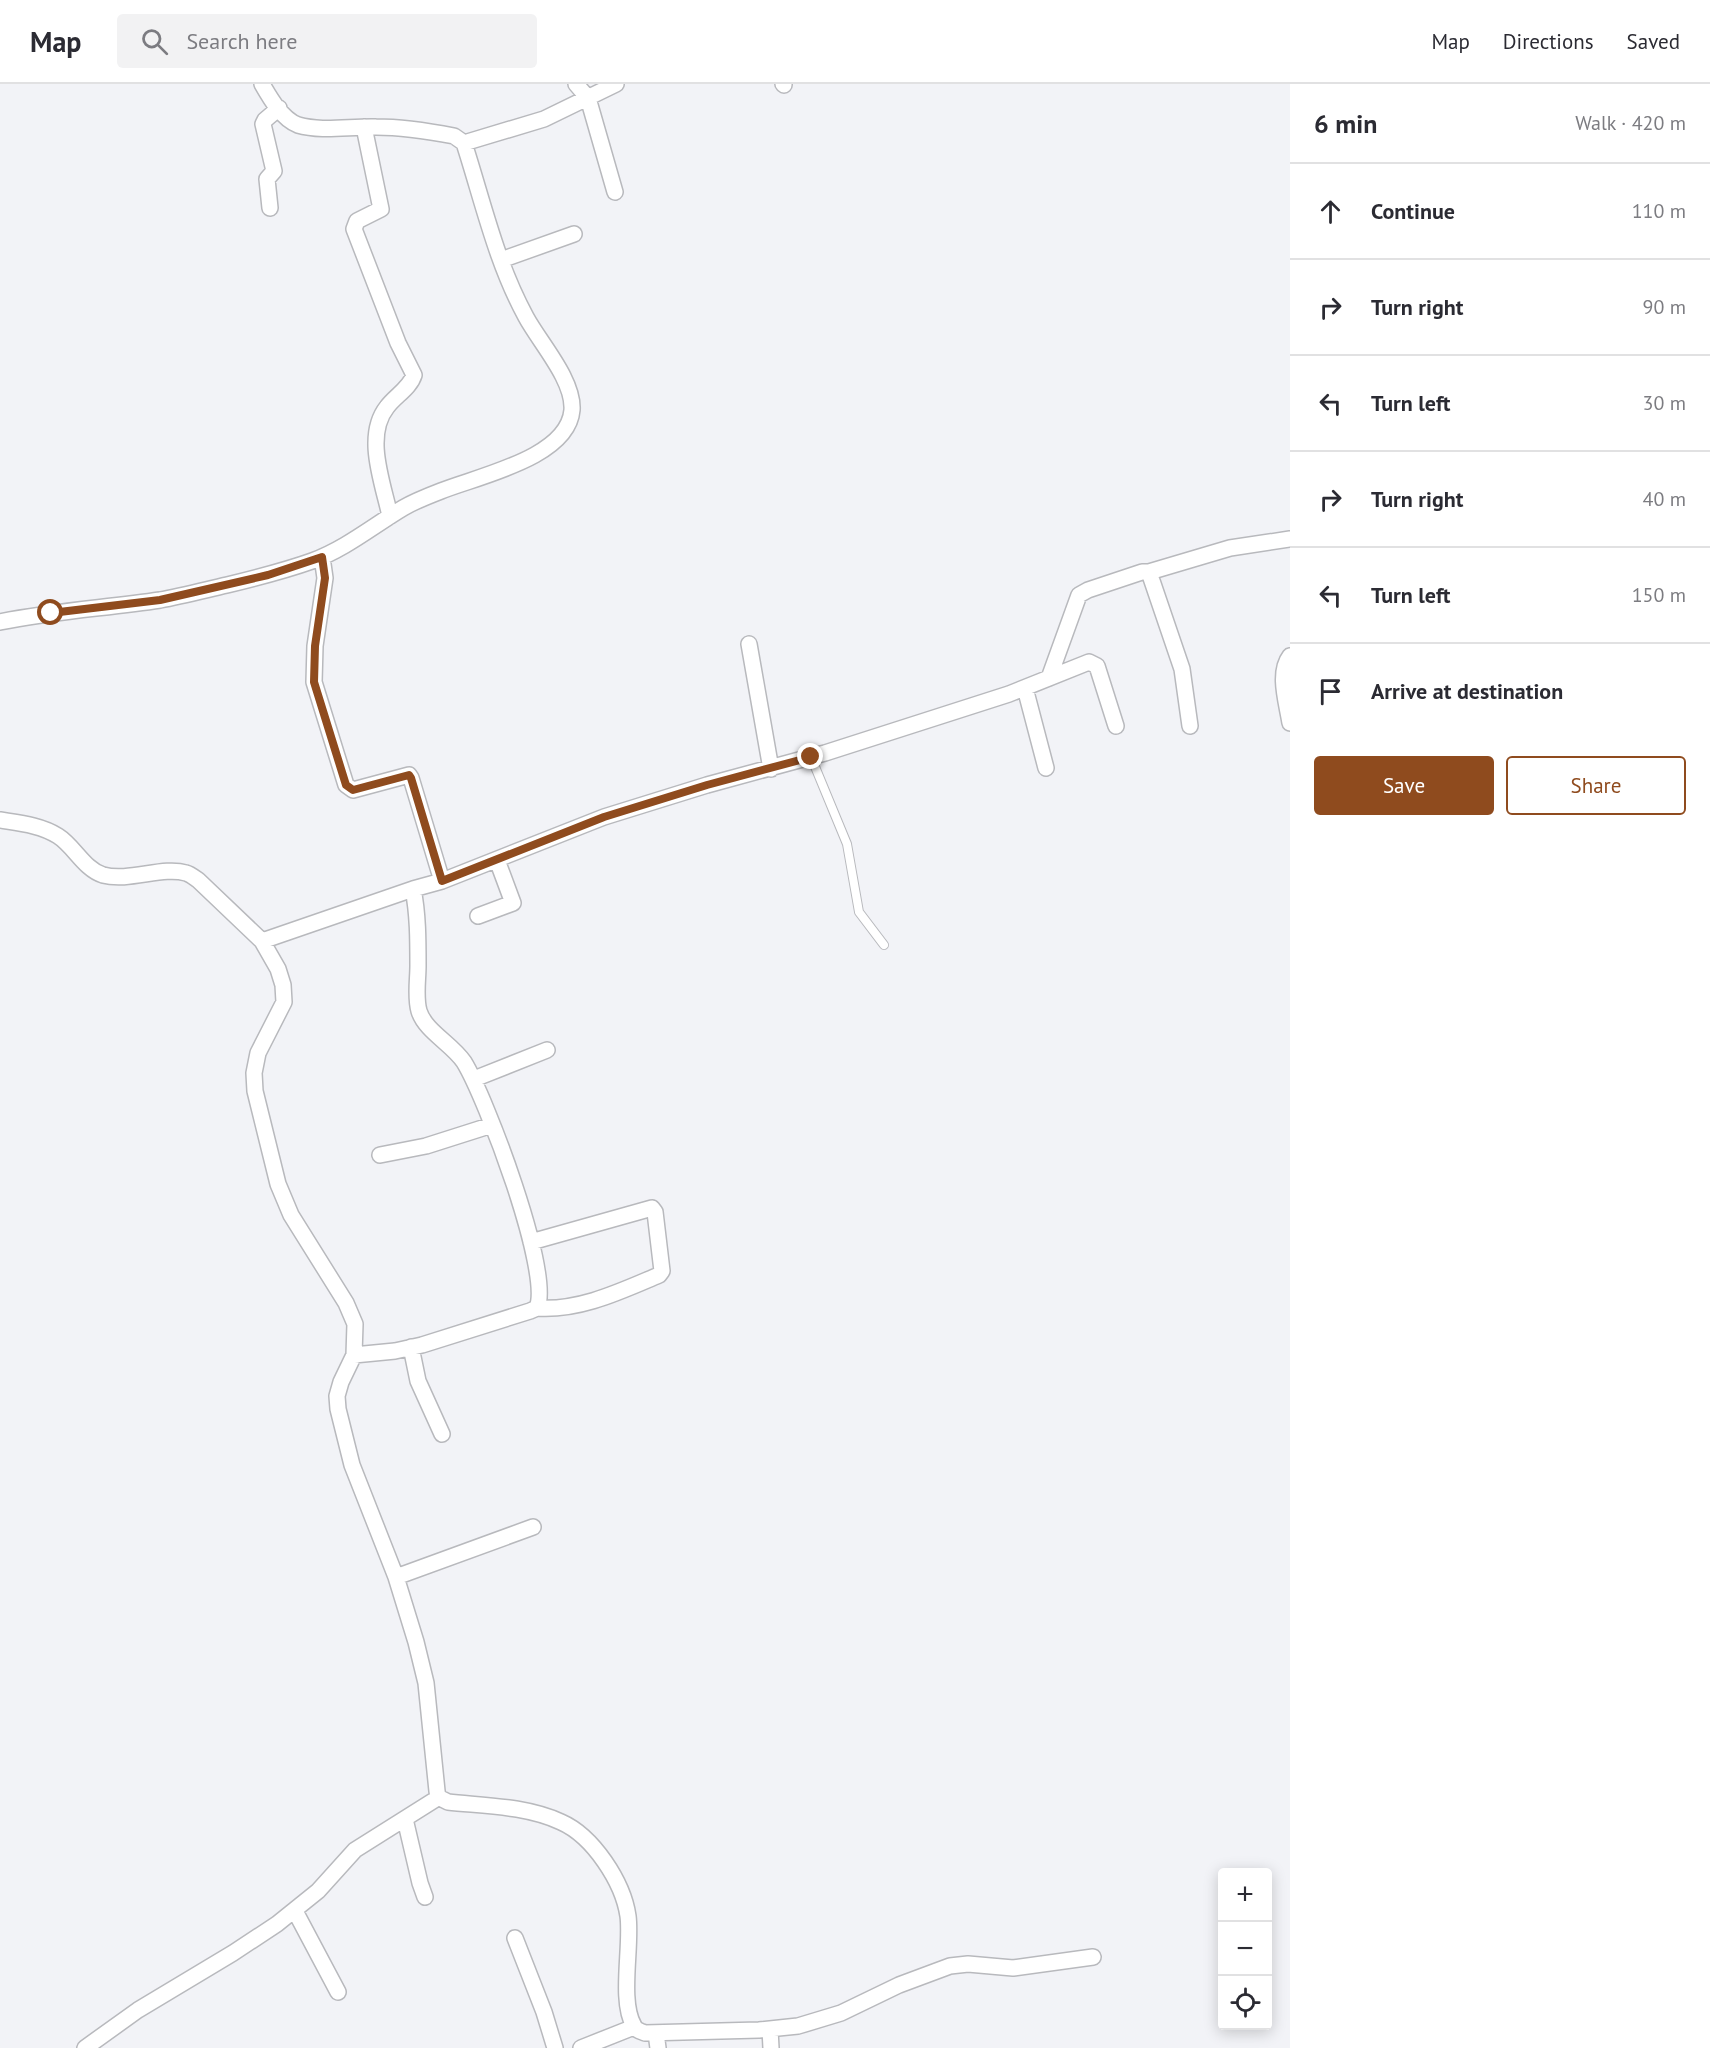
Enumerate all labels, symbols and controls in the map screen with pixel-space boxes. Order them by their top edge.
search box [117,14,537,68]
text: Map [30,23,81,60]
icon: search [138,25,171,58]
text: Search here [186,27,297,55]
text: Map [1431,28,1470,55]
text: Directions [1503,28,1594,55]
text: Saved [1627,28,1680,55]
text: 6 min [1314,107,1377,140]
text: Walk · 420 m [1575,110,1686,136]
icon: ahead [1314,195,1347,228]
text: Continue [1371,197,1455,225]
text: 110 m [1632,198,1686,224]
icon: right [1314,291,1347,324]
text: Turn right [1371,293,1463,321]
text: 90 m [1643,294,1686,320]
icon: left [1314,387,1347,420]
text: Turn left [1371,389,1451,417]
text: 30 m [1643,390,1686,416]
icon: right [1314,483,1347,516]
text: Turn right [1371,485,1463,513]
text: 40 m [1643,486,1686,512]
icon: left [1314,579,1347,612]
text: Turn left [1371,581,1451,609]
text: 150 m [1632,582,1686,608]
route start [37,599,63,625]
icon: arrive [1314,675,1347,708]
text: Arrive at destination [1371,677,1563,705]
route end [797,743,823,769]
button: Save [1314,756,1494,815]
button: Share [1506,756,1686,815]
map controls [1218,1868,1272,2030]
button: + [1218,1868,1272,1922]
button: − [1218,1922,1272,1976]
button: locate [1218,1976,1272,2030]

